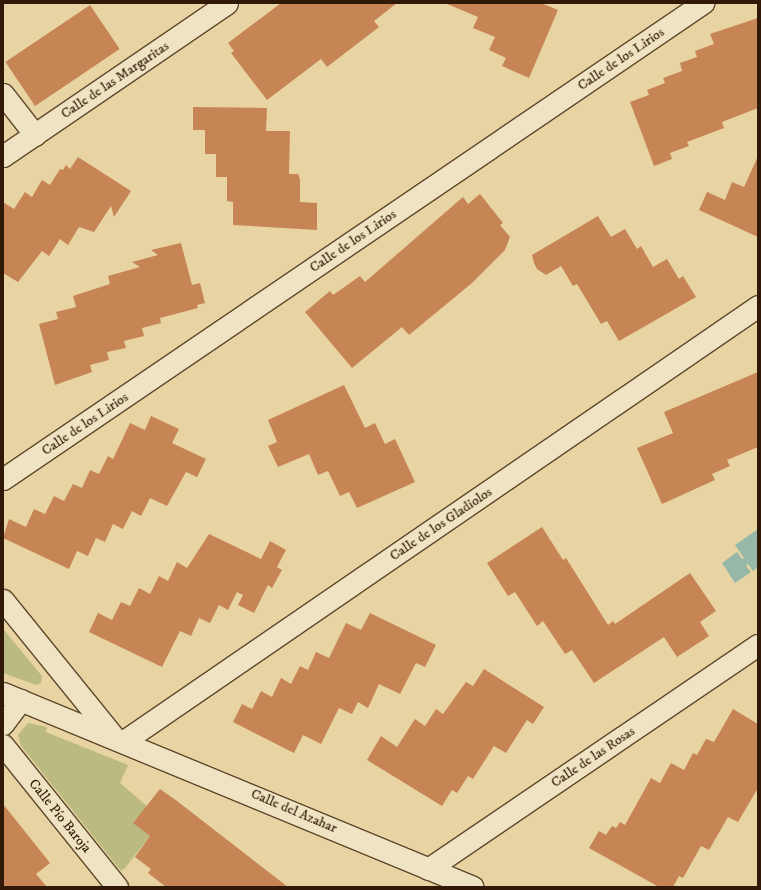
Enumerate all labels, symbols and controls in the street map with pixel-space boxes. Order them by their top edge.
street label: Calle de los Lirios [575,24,667,94]
street label: Calle de las Margaritas [58,38,172,122]
street label: Calle de los Lirios [307,206,399,276]
street label: Calle de los Lirios [39,389,131,459]
street label: Calle de los Gladiolos [387,484,495,564]
street label: Calle de las Rosas [548,723,638,791]
street label: Calle Pío Baroja [25,776,95,856]
street label: Calle del Azahar [248,785,340,837]

